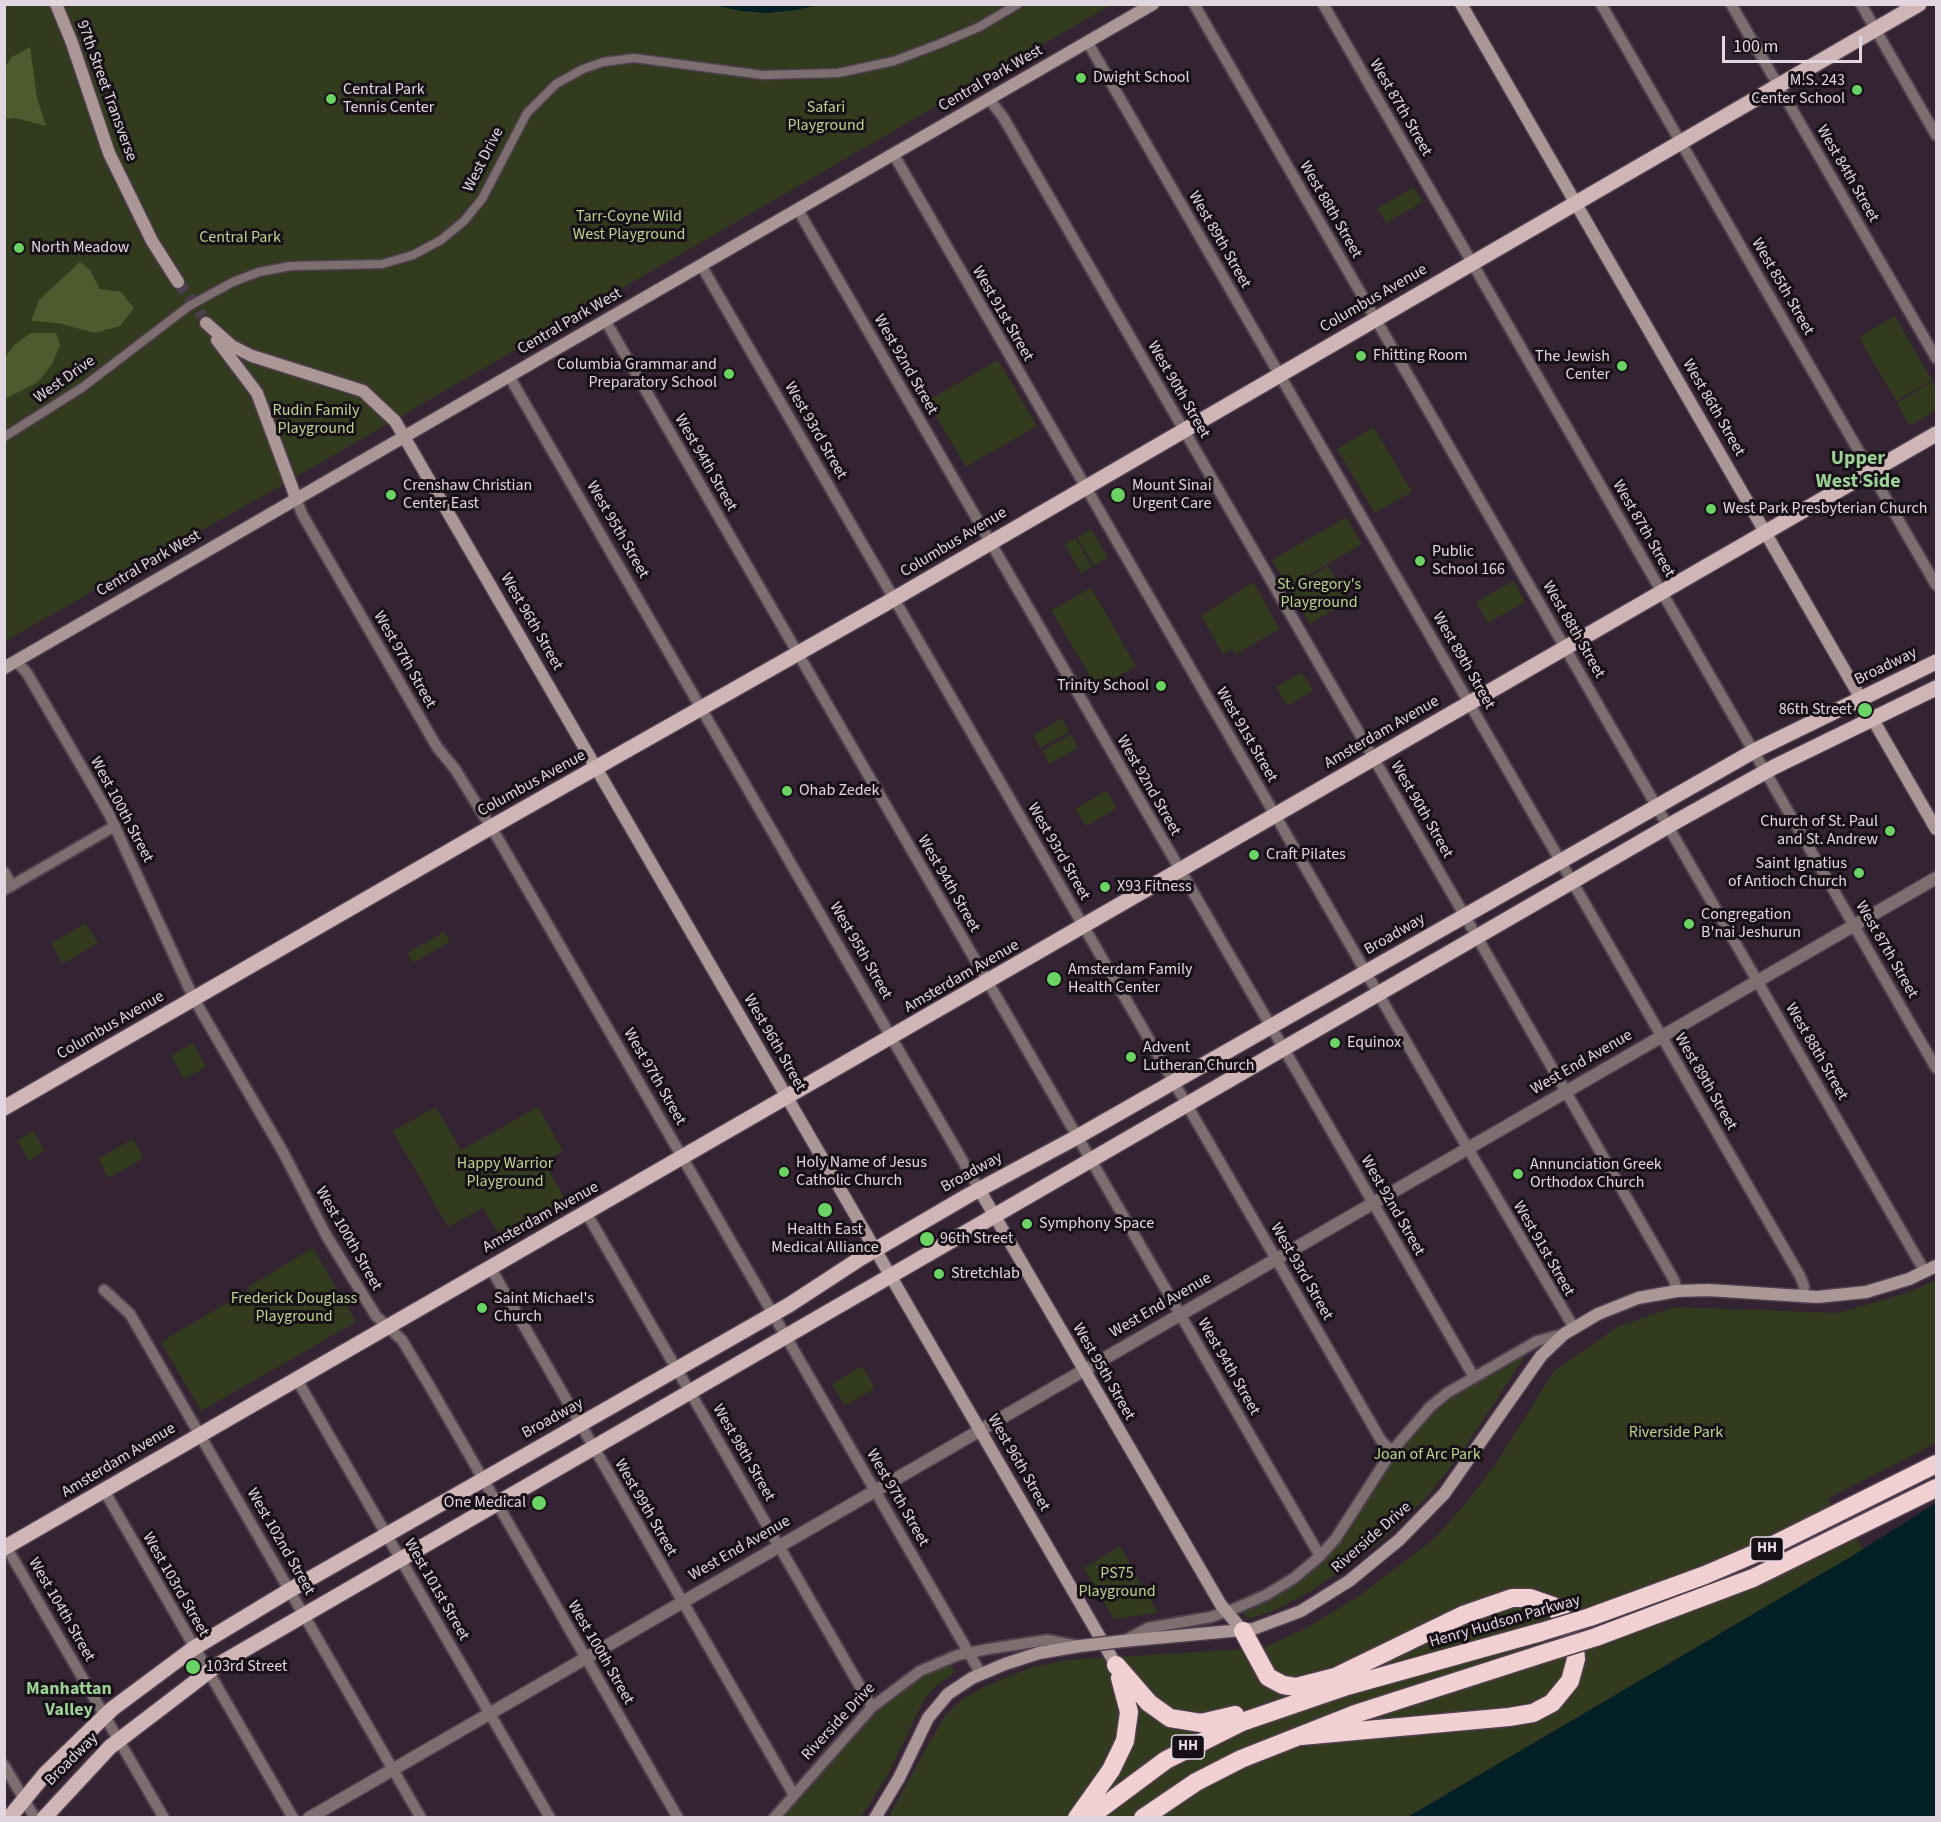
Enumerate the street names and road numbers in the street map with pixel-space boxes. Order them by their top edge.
street label: 97th Street Transverse [72,18,140,164]
street label: Central Park West [935,41,1047,117]
street label: West 87th Street [1364,56,1436,160]
street label: West 84th Street [1811,122,1883,226]
street label: West Drive [460,124,508,196]
street label: West 88th Street [1294,158,1366,262]
street label: West 89th Street [1183,188,1255,292]
street label: West 85th Street [1746,235,1818,339]
street label: Columbus Avenue [1317,261,1431,337]
street label: West 91st Street [967,263,1037,365]
street label: Central Park West [514,284,626,360]
street label: West 92nd Street [869,312,941,418]
street label: West 90th Street [1142,338,1214,442]
street label: West Drive [31,352,99,408]
street label: West 86th Street [1677,356,1749,460]
street label: West 93rd Street [779,379,851,483]
street label: West 94th Street [669,411,741,515]
street label: West 87th Street [1607,477,1679,581]
street label: West 95th Street [581,478,653,582]
street label: Columbus Avenue [897,504,1011,582]
street label: Central Park West [93,526,205,602]
street label: West 96th Street [495,570,567,674]
street label: West 88th Street [1537,578,1609,682]
street label: West 97th Street [368,608,440,712]
street label: West 89th Street [1427,609,1499,713]
street label: Broadway [1852,644,1920,690]
street label: West 91st Street [1211,684,1281,786]
street label: Amsterdam Avenue [1321,692,1443,774]
street label: West 92nd Street [1112,733,1184,839]
street label: Columbus Avenue [475,746,589,822]
street label: West 100th Street [85,754,157,866]
street label: West 90th Street [1385,758,1457,862]
street label: West 93rd Street [1022,800,1094,904]
street label: West 94th Street [912,832,984,936]
street label: West 87th Street [1850,898,1922,1002]
street label: West 95th Street [824,899,896,1003]
street label: Broadway [1361,910,1429,960]
street label: Amsterdam Avenue [901,936,1023,1018]
street label: Columbus Avenue [54,988,168,1064]
street label: West 96th Street [738,991,810,1095]
street label: West 88th Street [1780,1000,1852,1104]
street label: West 97th Street [618,1025,690,1129]
street label: West End Avenue [1528,1026,1636,1100]
street label: West 89th Street [1669,1030,1741,1134]
street label: Broadway [938,1148,1006,1198]
street label: West 92nd Street [1356,1153,1428,1259]
street label: Amsterdam Avenue [480,1178,602,1258]
street label: West 100th Street [310,1184,386,1294]
street label: West 91st Street [1508,1198,1578,1300]
street label: West 93rd Street [1265,1220,1337,1324]
street label: West End Avenue [1107,1269,1215,1343]
street label: West 94th Street [1192,1315,1264,1419]
street label: West 95th Street [1067,1320,1139,1424]
street label: Broadway [519,1394,587,1444]
street label: West 98th Street [707,1401,779,1505]
street label: West 96th Street [982,1411,1054,1515]
street label: Amsterdam Avenue [59,1419,179,1503]
street label: West 97th Street [861,1446,933,1550]
street label: West 99th Street [609,1456,681,1560]
street label: West 102nd Street [242,1485,318,1599]
street label: Riverside Drive [1328,1498,1416,1578]
street label: West End Avenue [686,1512,794,1586]
street label: West 103rd Street [137,1530,213,1640]
street label: West 101st Street [399,1536,473,1644]
road number: HH [1750,1537,1784,1561]
street label: West 104th Street [23,1555,99,1665]
street label: Henry Hudson Parkway [1427,1591,1583,1653]
street label: West 100th Street [562,1598,638,1708]
street label: Riverside Drive [798,1679,880,1765]
street label: Broadway [41,1729,103,1791]
road number: HH [1172,1735,1204,1759]

